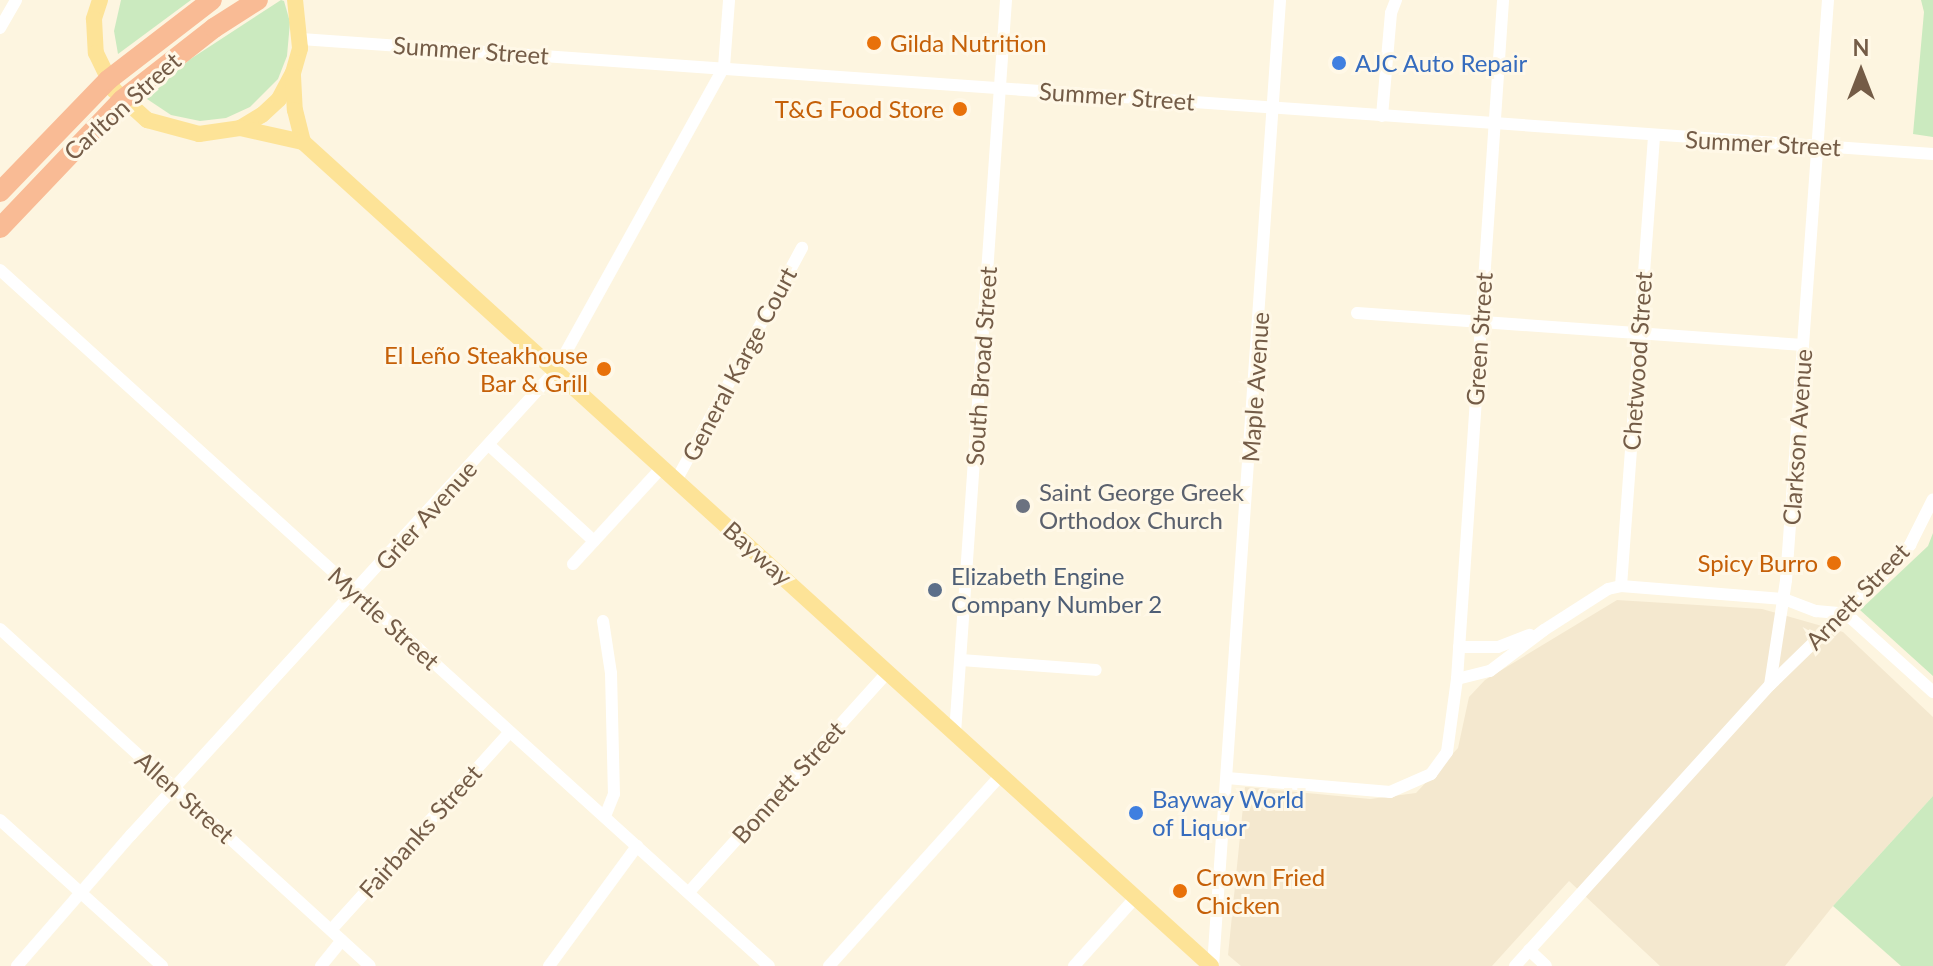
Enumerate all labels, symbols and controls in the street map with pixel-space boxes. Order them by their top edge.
place label: Gilda Nutrition [890,29,1047,57]
street label: Summer Street [392,30,550,70]
north arrow [1821,32,1901,112]
marker: Gilda Nutrition [865,34,883,52]
text: N [1853,34,1869,61]
street label: Carlton Street [58,46,186,166]
place label: AJC Auto Repair [1355,49,1528,77]
marker: AJC Auto Repair [1330,54,1348,72]
street label: Summer Street [1038,76,1196,116]
place label: T&G Food Store [775,95,944,123]
marker: T&G Food Store [951,100,969,118]
street label: Summer Street [1684,125,1842,161]
street label: General Karge Court [676,262,802,466]
street label: South Broad Street [960,265,1002,467]
street label: Green Street [1460,271,1498,407]
street label: Chetwood Street [1616,271,1658,451]
street label: Maple Avenue [1235,311,1275,463]
place label: El Leño Steakhouse Bar & Grill [384,341,588,397]
street label: Clarkson Avenue [1776,347,1818,527]
marker: El Leño Steakhouse Bar & Grill [595,360,613,378]
street label: Grier Avenue [369,454,483,576]
place label: Saint George Greek Orthodox Church [1039,478,1244,534]
marker: Saint George Greek Orthodox Church [1014,497,1032,515]
street label: Bayway [718,515,798,591]
street label: Arnett Street [1799,537,1915,655]
place label: Spicy Burro [1697,549,1818,577]
marker: Spicy Burro [1825,554,1843,572]
street label: Myrtle Street [323,561,445,675]
place label: Elizabeth Engine Company Number 2 [951,562,1163,618]
marker: Elizabeth Engine Company Number 2 [926,581,944,599]
street label: Bonnett Street [726,715,850,849]
street label: Allen Street [130,745,240,849]
street label: Fairbanks Street [353,759,487,903]
place label: Bayway World of Liquor [1152,785,1305,841]
marker: Bayway World of Liquor [1127,804,1145,822]
place label: Crown Fried Chicken [1196,863,1325,919]
marker: Crown Fried Chicken [1171,882,1189,900]

